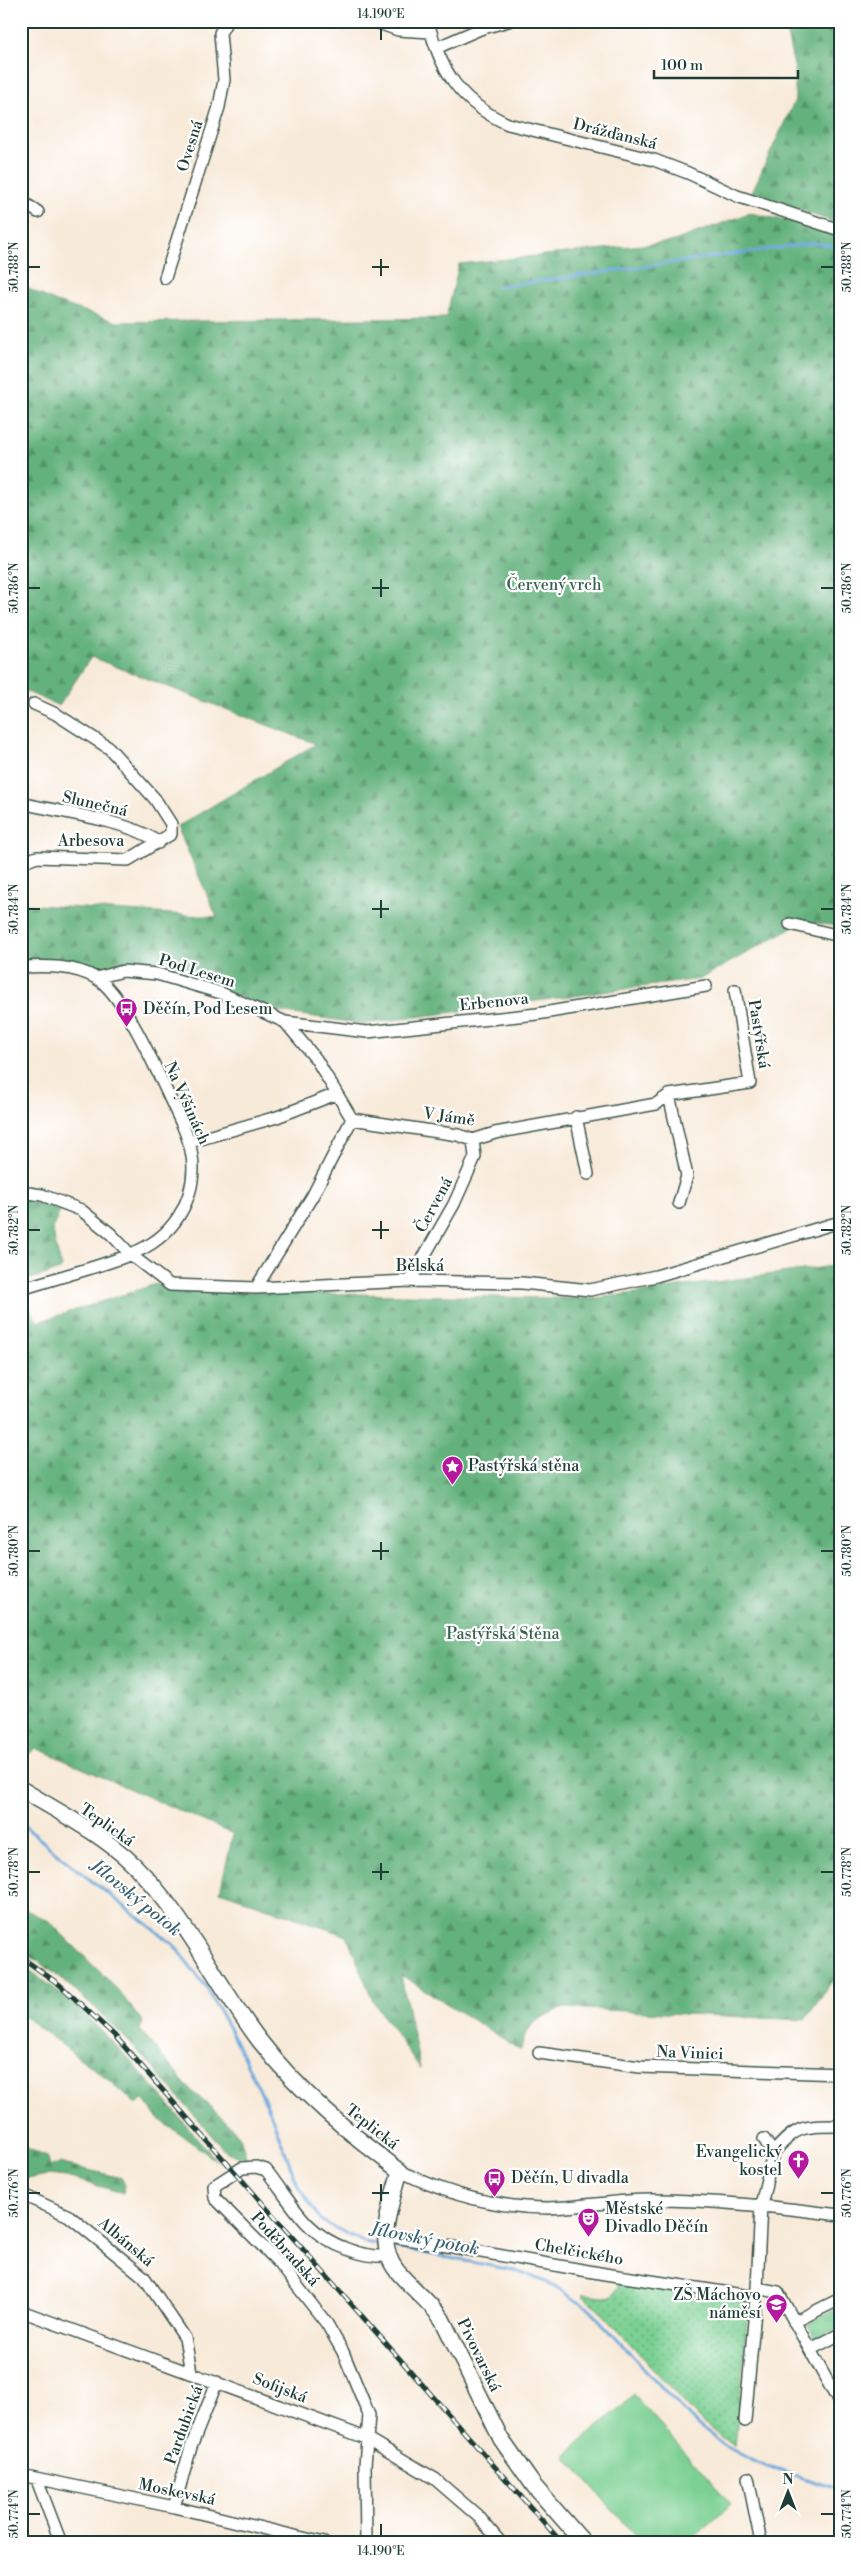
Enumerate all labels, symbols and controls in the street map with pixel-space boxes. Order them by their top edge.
text: 14.190°E [357,7,405,22]
scale bar [654,48,797,80]
text: 100 m [661,56,703,75]
street label: Drážďanská [571,114,660,154]
street label: Ovesná [173,117,208,174]
text: 50.788°N [7,241,22,293]
text: 50.788°N [840,241,855,293]
text: 50.786°N [7,562,22,614]
text: 50.786°N [840,562,855,614]
park label: Červený vrch [506,573,602,595]
street label: Slunečná [60,787,130,821]
street label: Arbesova [57,831,125,851]
text: 50.784°N [7,883,22,935]
text: 50.784°N [840,883,855,935]
street label: Pod Lesem [156,950,238,992]
street label: Erbenova [459,988,530,1016]
bus stop icon: Děčín, Pod Lesem [115,997,139,1028]
street label: Pastýřská [744,998,774,1071]
place label: Děčín, Pod Lesem [143,999,272,1019]
street label: Na Výšinách [160,1058,214,1148]
street label: V Jámě [421,1103,476,1131]
street label: Červená [409,1172,457,1236]
text: 50.782°N [7,1205,22,1255]
text: 50.782°N [840,1205,855,1255]
street label: Bělská [395,1256,445,1276]
place icon: Pastýřská stěna [440,1454,464,1485]
place label: Pastýřská stěna [468,1456,580,1476]
text: 50.780°N [7,1525,22,1577]
text: 50.780°N [840,1525,855,1577]
park label: Pastýřská Stěna [446,1624,561,1644]
street label: Teplická [76,1799,139,1852]
text: 50.778°N [7,1847,22,1897]
text: 50.778°N [840,1847,855,1897]
water label: Jílovský potok [84,1853,186,1942]
street label: Na Vinici [656,2042,724,2064]
street label: Teplická [341,2100,403,2155]
place label: Evangelický kostel [696,2142,782,2180]
church icon: Evangelický kostel [786,2149,810,2180]
bus stop icon: Děčín, U divadla [483,2166,507,2197]
text: 50.776°N [7,2168,22,2218]
place label: Děčín, U divadla [511,2168,630,2188]
text: 50.776°N [840,2168,855,2218]
place label: Městské Divadlo Děčín [605,2199,709,2237]
theatre icon: Městské Divadlo Děčín [577,2206,601,2237]
street label: Poděbradská [246,2208,324,2291]
street label: Albánská [93,2212,159,2272]
water label: Jílovský potok [367,2217,481,2261]
street label: Chelčického [533,2234,625,2270]
place label: ZŠ Máchovo náměsí [673,2283,762,2323]
school or university icon: ZŠ Máchovo náměsí [765,2292,789,2323]
street label: Pivovarská [453,2315,506,2396]
street label: Sofijská [250,2369,311,2408]
street label: Pardubická [160,2382,208,2467]
north arrow [764,2466,814,2516]
text: N [782,2471,794,2489]
street label: Moskevská [137,2474,218,2510]
text: 50.774°N [7,2489,22,2539]
text: 50.774°N [840,2489,855,2539]
text: 14.190°E [357,2544,405,2559]

